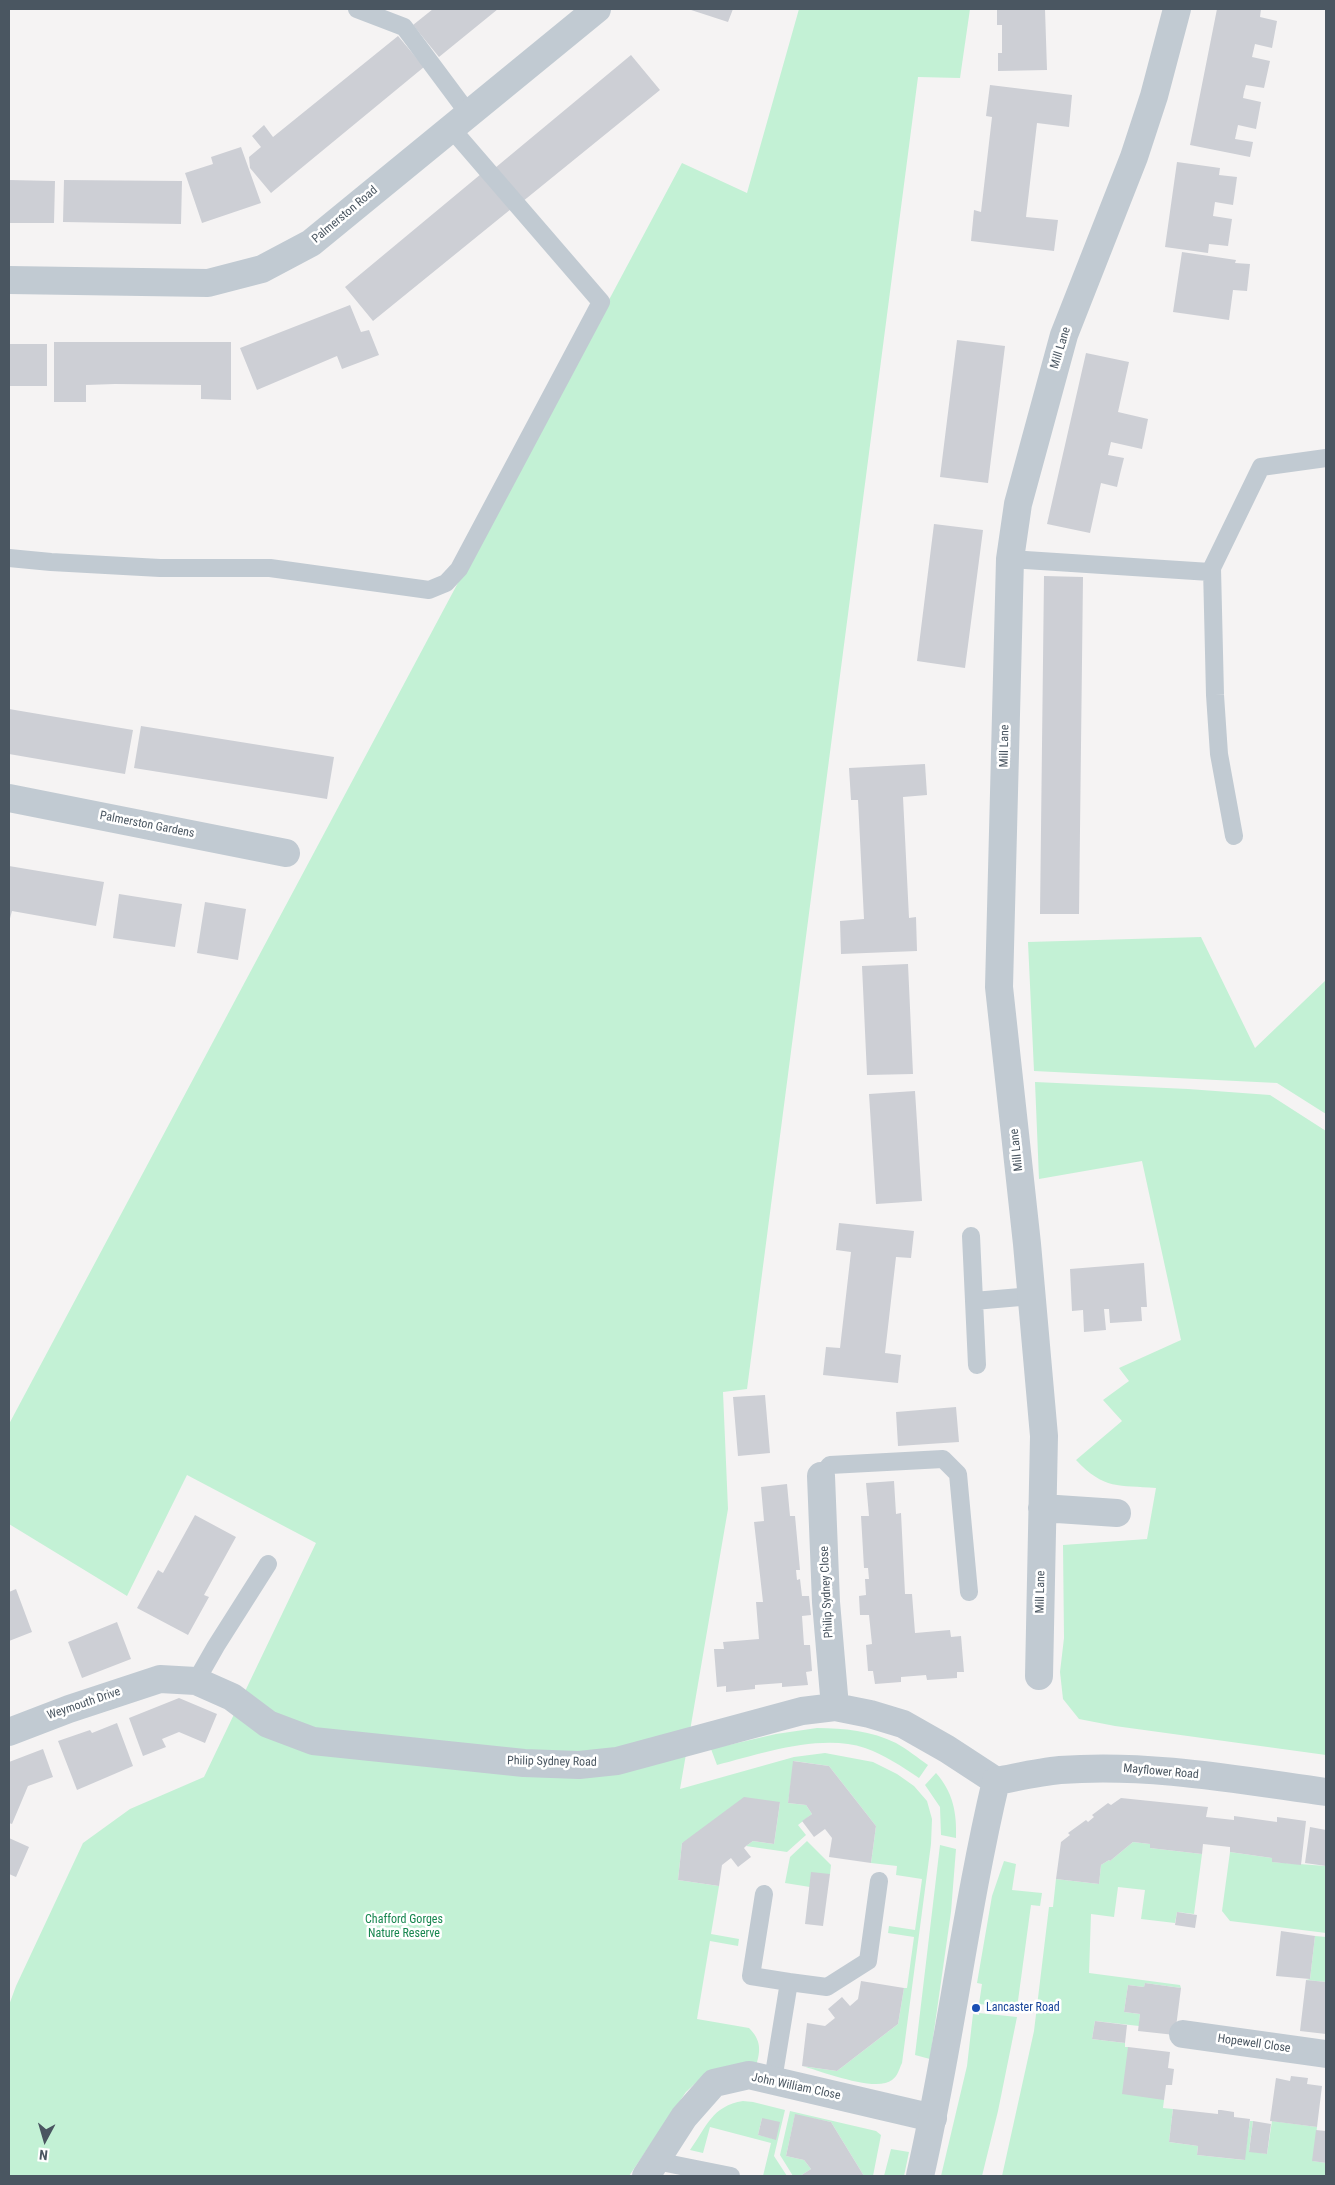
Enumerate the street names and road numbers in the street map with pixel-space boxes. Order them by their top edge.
street label: Palmerston Road [309,183,381,247]
street label: Mill Lane [1048,325,1074,371]
street label: Mill Lane [997,724,1013,768]
street label: Palmerston Gardens [98,809,196,841]
street label: Mill Lane [1008,1128,1026,1172]
street label: Philip Sydney Close [817,1546,837,1638]
street label: Mill Lane [1033,1570,1049,1614]
street label: Weymouth Drive [46,1685,122,1723]
street label: Philip Sydney Road [507,1754,597,1770]
street label: Mayflower Road [1123,1762,1199,1782]
street label: Hopewell Close [1217,2032,1291,2056]
street label: John William Close [750,2071,842,2103]

